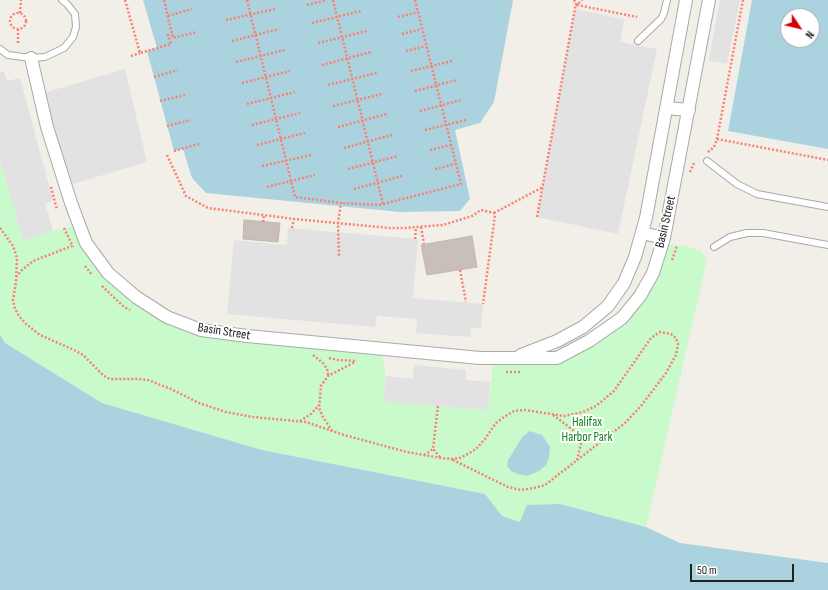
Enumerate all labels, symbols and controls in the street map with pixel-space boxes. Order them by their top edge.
north arrow [780,8,820,48]
text: N [802,28,816,41]
street label: Basin Street [652,194,680,250]
street label: Basin Street [197,320,251,344]
park label: Halifax Harbor Park [562,415,612,446]
scale bar [692,556,796,582]
text: 50 m [697,563,717,578]

